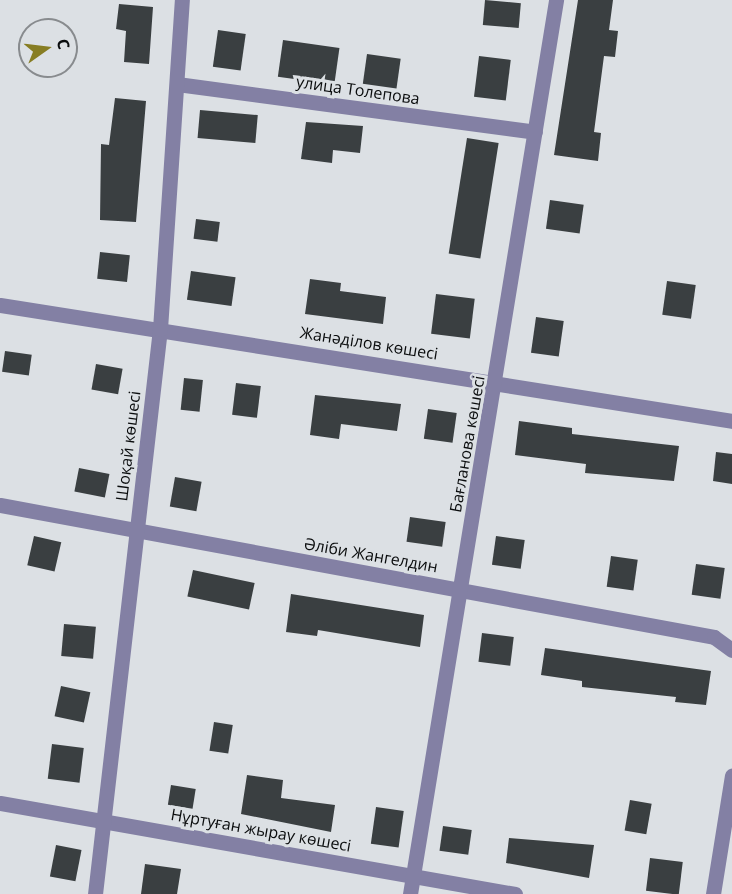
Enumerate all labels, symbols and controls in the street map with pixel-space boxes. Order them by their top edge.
north arrow [18,18,78,78]
text: С [52,37,75,52]
street label: улица Толепова [295,72,421,108]
street label: Жанәділов көшесі [299,323,439,363]
street label: Бағланова көшесі [446,374,488,514]
street label: Шоқай көшесі [112,390,144,502]
street label: Әліби Жангелдин [302,534,440,576]
street label: Нұртуған жырау көшесі [169,805,353,855]

